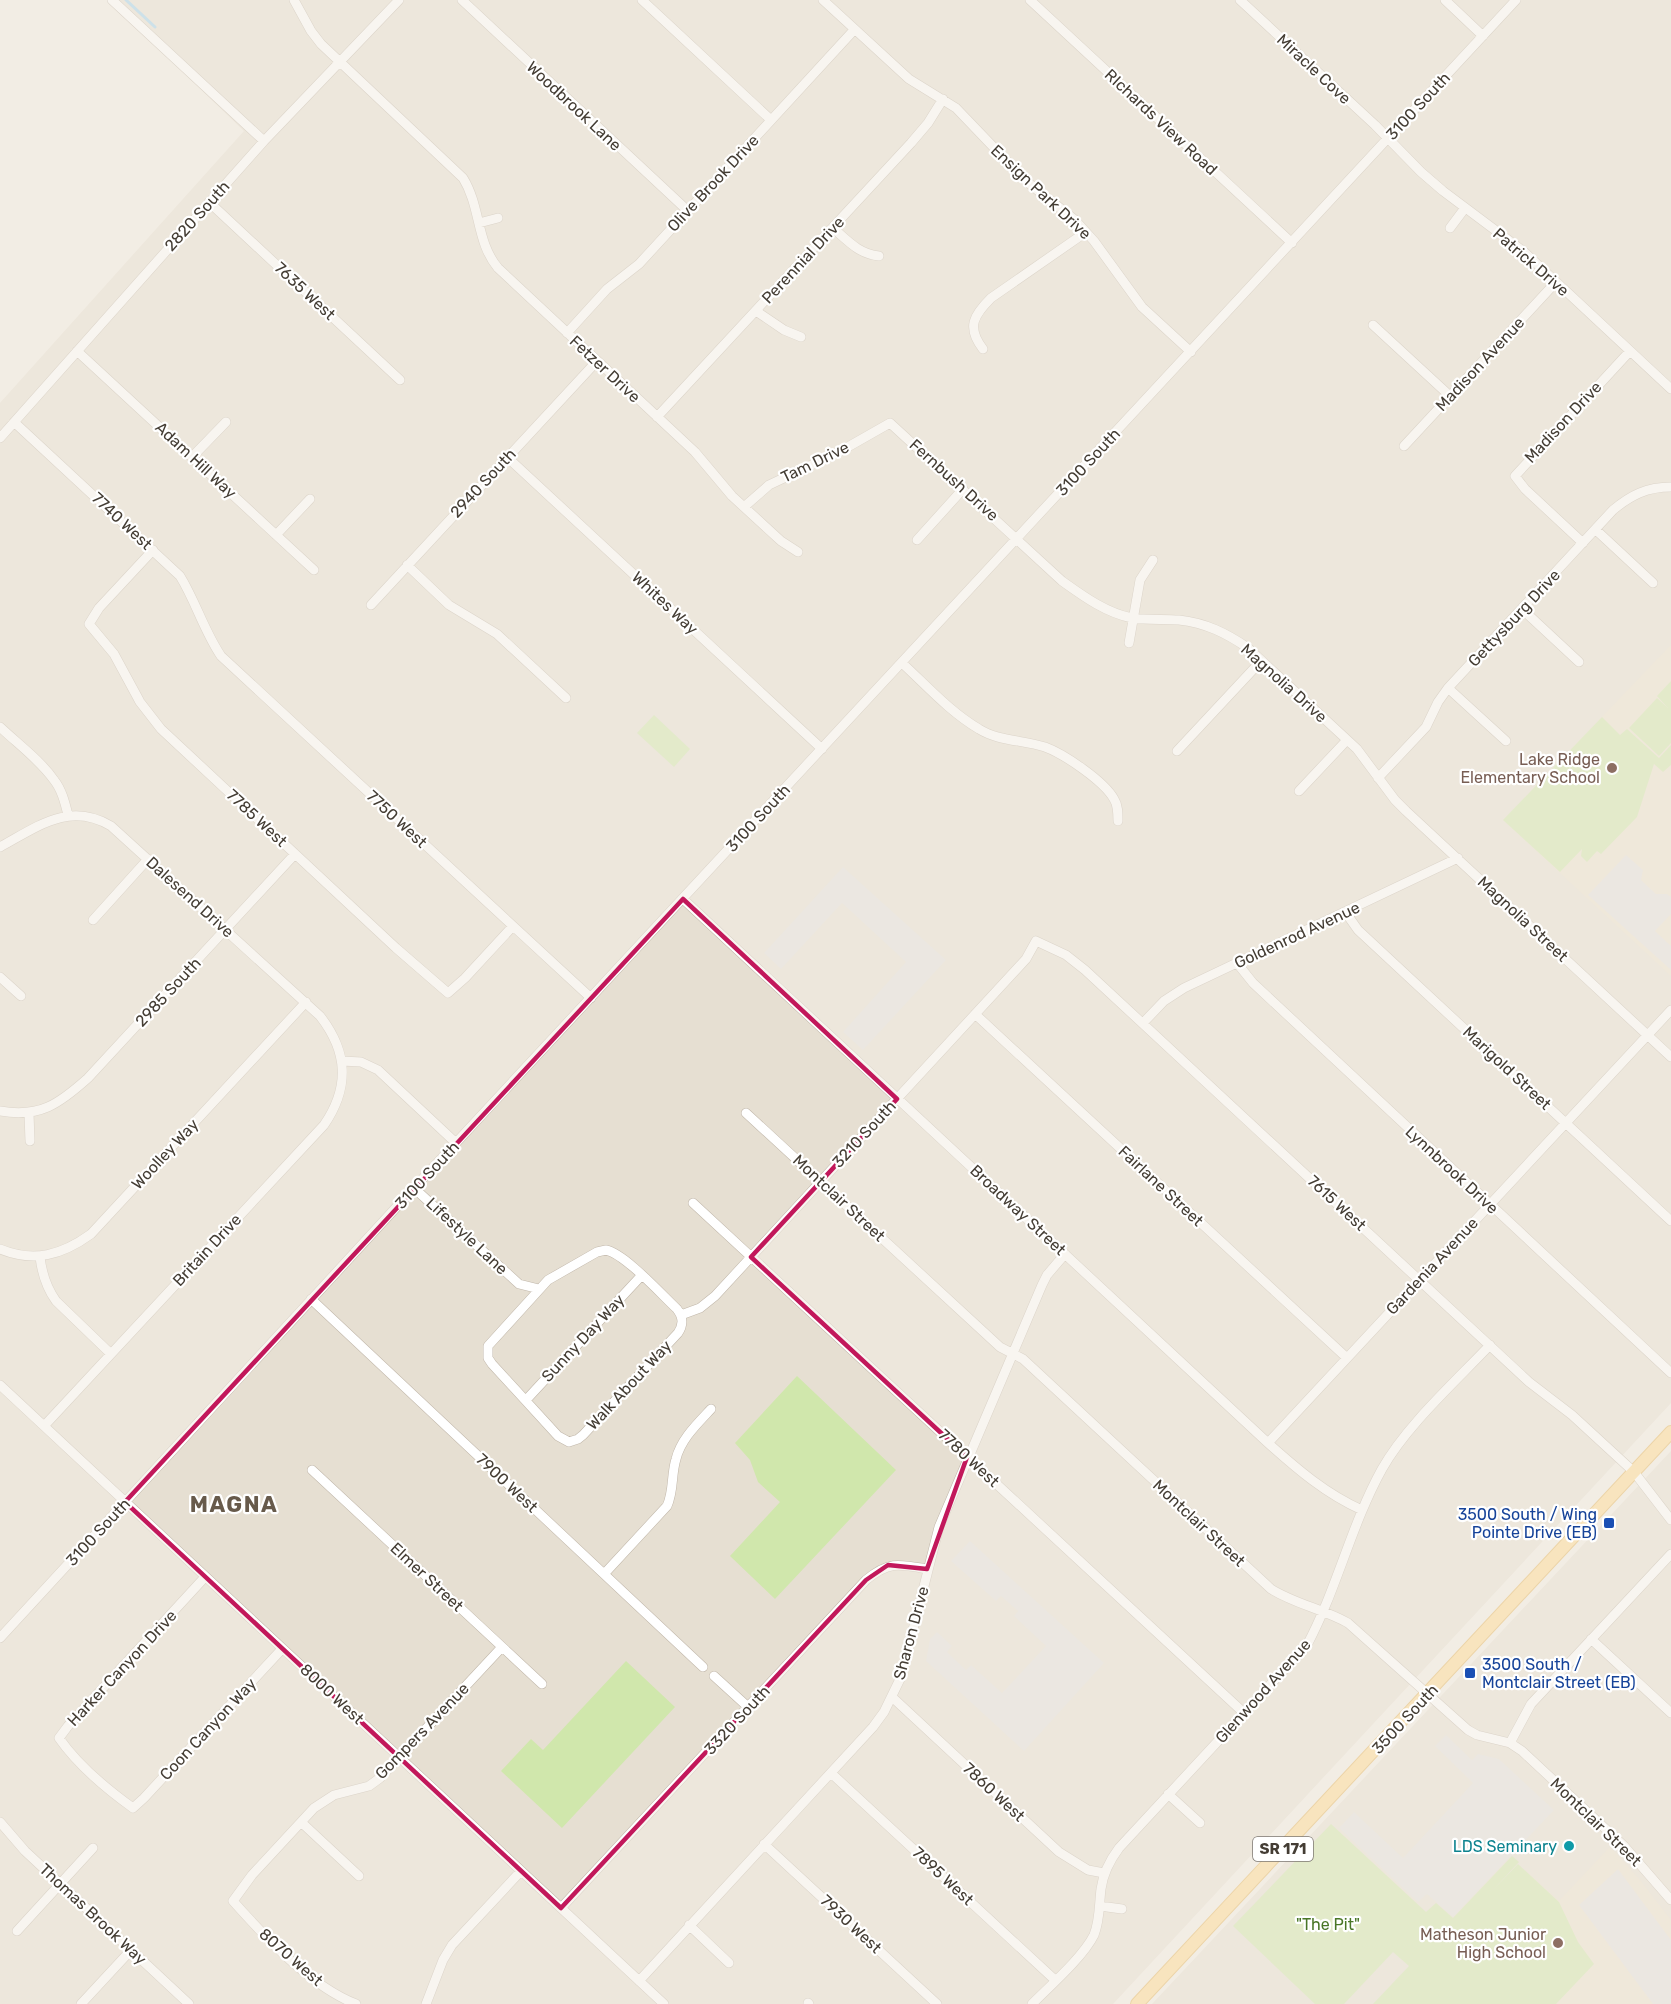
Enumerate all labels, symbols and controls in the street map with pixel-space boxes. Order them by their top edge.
street label: Miracle Cove [1273,30,1355,108]
street label: Woodbrook Lane [523,57,625,155]
street label: RIchards View Road [1101,65,1221,179]
street label: 3100 South [1382,68,1454,144]
street label: Olive Brook Drive [663,131,763,235]
street label: Ensign Park Drive [987,141,1095,243]
street label: 2820 South [161,177,233,255]
street label: Perennial Drive [758,212,848,308]
street label: Patrick Drive [1489,224,1573,300]
street label: 7635 West [271,258,339,324]
street label: Madison Avenue [1432,313,1528,415]
street label: Fetzer Drive [566,332,644,406]
street label: Madison Drive [1520,377,1606,467]
street label: Adam Hill Way [152,418,241,502]
street label: 3100 South [1052,424,1124,500]
street label: Fernbush Drive [906,435,1003,525]
street label: Tam Drive [778,437,852,487]
street label: 2940 South [446,445,520,521]
street label: 7740 West [88,488,156,554]
street label: Gettysburg Drive [1464,565,1564,671]
street label: Whites Way [628,568,702,639]
street label: Magnolia Drive [1237,639,1331,727]
place label: Lake Ridge Elementary School [1460,750,1600,787]
marker: Lake Ridge Elementary School [1605,761,1619,775]
street label: 3100 South [722,780,794,856]
street label: 7785 West [223,785,291,851]
street label: 7750 West [363,786,431,852]
street label: Dalesend Drive [142,853,238,941]
street label: Magnolia Street [1474,872,1572,966]
street label: Goldenrod Avenue [1231,898,1363,972]
street label: 2985 South [131,954,205,1030]
street label: Marigold Street [1459,1022,1555,1114]
street label: 3210 South [828,1097,900,1171]
street label: Woolley Way [128,1115,203,1193]
street label: Lynnbrook Drive [1402,1122,1502,1218]
street label: 3100 South [391,1137,463,1213]
street label: Fairlane Street [1115,1142,1207,1230]
street label: Montclair Street [789,1150,889,1246]
street label: Broadway Street [966,1161,1070,1259]
street label: 7615 West [1304,1171,1370,1235]
street label: Lifestyle Lane [422,1193,512,1279]
street label: Britain Drive [169,1210,245,1290]
street label: Gardenia Avenue [1382,1213,1482,1319]
street label: Sunny Day Way [538,1290,629,1386]
street label: Walk About Way [583,1336,676,1434]
street label: 7780 West [935,1425,1003,1491]
street label: 7900 West [472,1450,542,1516]
street label: Montclair Street [1149,1475,1249,1571]
district label: MAGNA [190,1491,278,1518]
street label: 3100 South [62,1494,134,1570]
place label: 3500 South / Wing Pointe Drive (EB) [1458,1505,1597,1542]
marker: 3500 South / Wing Pointe Drive (EB) [1602,1516,1616,1530]
street label: Elmer Street [387,1538,467,1616]
street label: Sharon Drive [889,1584,933,1682]
street label: Harker Canyon Drive [63,1606,181,1730]
street label: Glenwood Avenue [1211,1635,1315,1747]
place label: 3500 South / Montclair Street (EB) [1482,1655,1636,1692]
street label: 8000 West [296,1660,368,1728]
marker: 3500 South / Montclair Street (EB) [1463,1666,1477,1680]
street label: Coon Canyon Way [156,1674,260,1784]
street label: Gompers Avenue [371,1679,473,1783]
street label: 3500 South [1368,1680,1442,1758]
street label: 3320 South [700,1682,774,1758]
street label: 7860 West [959,1759,1029,1825]
street label: Montclair Street [1547,1774,1645,1870]
road number: SR 171 [1253,1837,1313,1861]
place label: LDS Seminary [1453,1837,1557,1856]
marker: LDS Seminary [1562,1839,1576,1853]
street label: 7895 West [908,1843,978,1909]
street label: Thomas Brook Way [35,1859,151,1969]
street label: 7930 West [816,1891,886,1957]
park label: "The Pit" [1296,1915,1360,1934]
street label: 8070 West [255,1924,327,1990]
place label: Matheson Junior High School [1420,1925,1546,1962]
marker: Matheson Junior High School [1551,1936,1565,1950]

